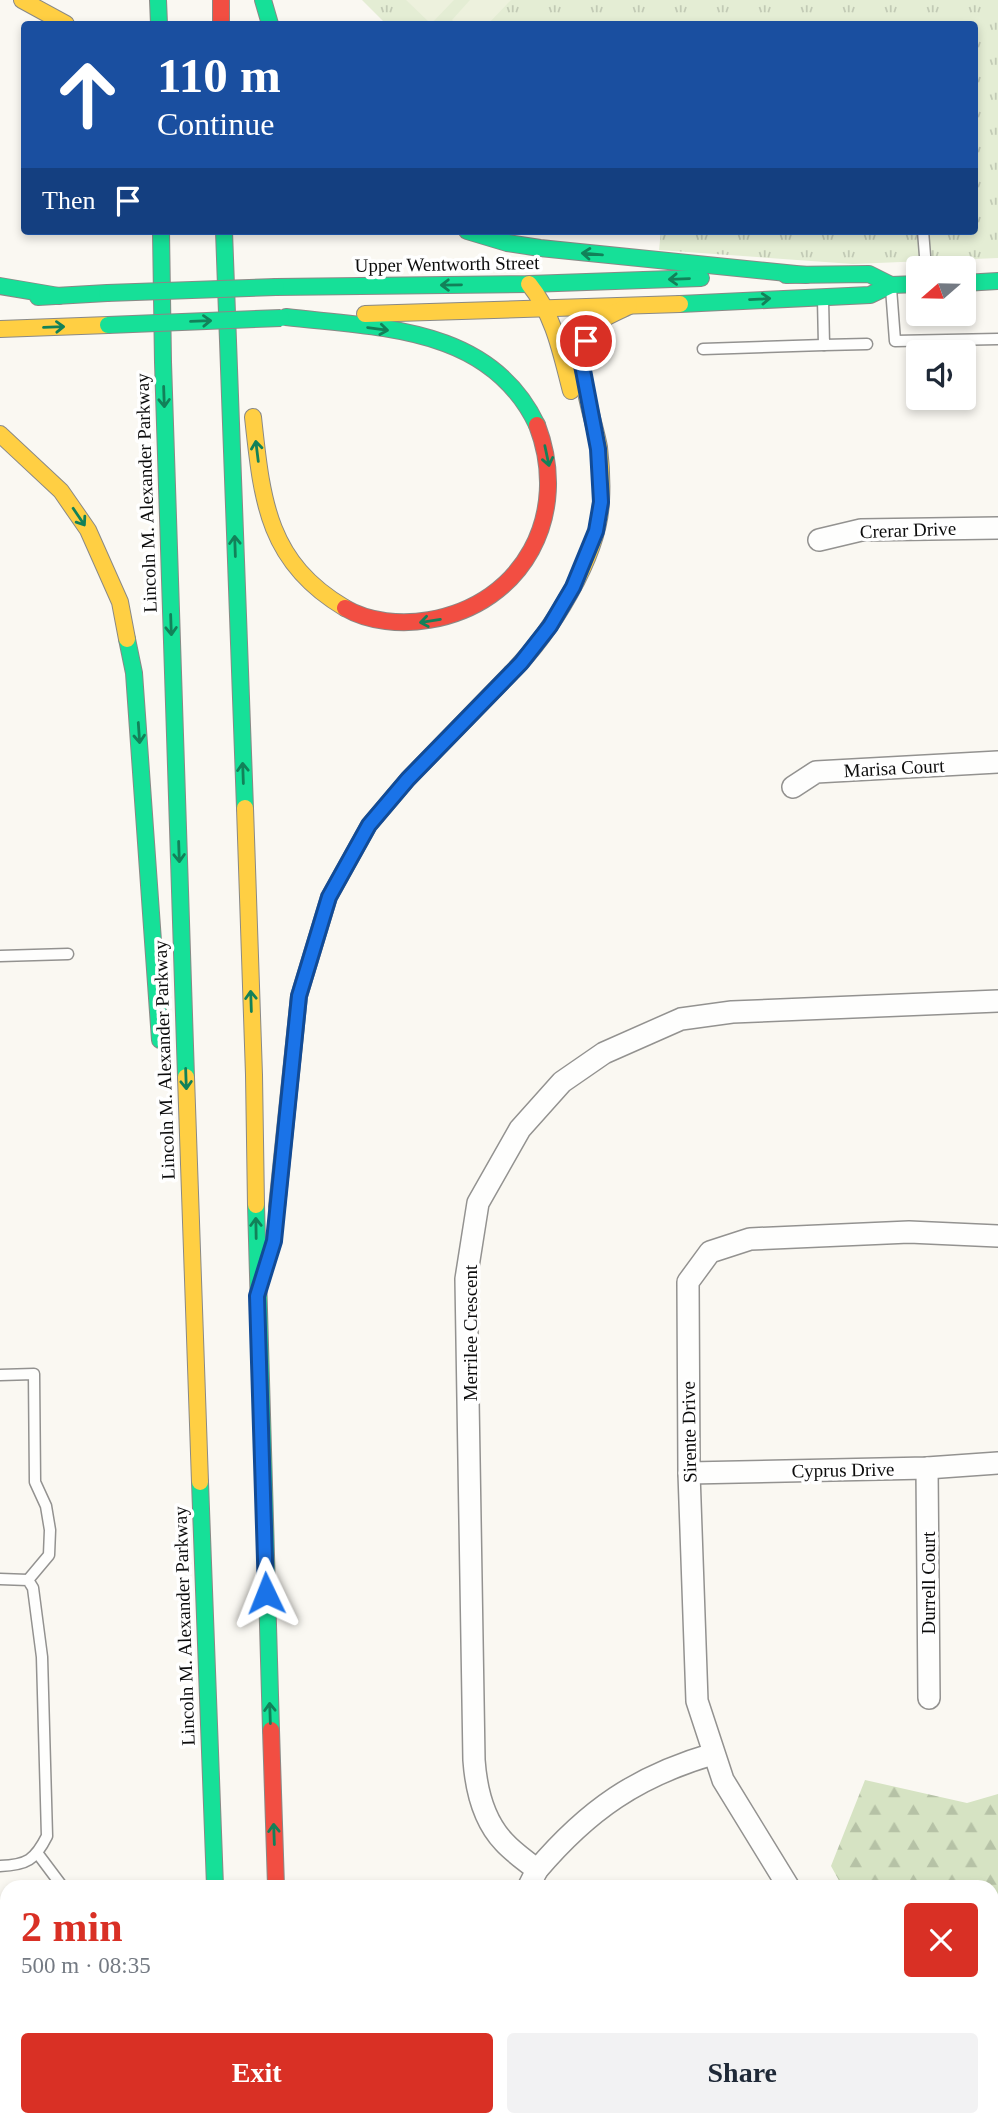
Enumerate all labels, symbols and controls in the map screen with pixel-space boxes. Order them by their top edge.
text: 110 m [157,48,281,103]
icon: ahead [42,49,133,140]
text: Continue [157,106,274,142]
icon: arrive [109,182,147,220]
text: Then [42,186,95,215]
one-way arrow [581,247,604,260]
street label: Upper Wentworth Street [354,252,540,276]
north arrow [906,256,976,326]
map controls [906,256,976,410]
one-way arrow [668,272,691,285]
one-way arrow [440,278,463,292]
one-way arrow [749,293,772,306]
pin [556,311,616,371]
one-way arrow [189,315,212,328]
one-way arrow [42,320,65,333]
icon: arrive [567,322,605,360]
one-way arrow [367,323,389,336]
button: sound [906,340,976,410]
street label: Lincoln M. Alexander Parkway [131,372,161,613]
one-way arrow [157,385,171,408]
one-way arrow [250,440,263,463]
one-way arrow [540,444,554,467]
one-way arrow [72,507,86,526]
street label: Crerar Drive [859,518,957,542]
one-way arrow [229,535,242,558]
one-way arrow [165,613,178,636]
one-way arrow [419,615,442,628]
one-way arrow [133,721,146,744]
street label: Marisa Court [843,755,946,781]
one-way arrow [237,762,250,785]
one-way arrow [172,840,185,863]
street label: Lincoln M. Alexander Parkway [149,939,179,1180]
one-way arrow [245,989,258,1012]
one-way arrow [179,1068,193,1091]
one-way arrow [249,1217,263,1240]
street label: Merrilee Crescent [460,1264,481,1401]
street label: Sirente Drive [678,1381,700,1483]
street label: Cyprus Drive [791,1459,895,1481]
street label: Lincoln M. Alexander Parkway [169,1505,199,1746]
street label: Durrell Court [918,1531,939,1634]
position arrow [229,1556,303,1630]
one-way arrow [263,1702,277,1725]
one-way arrow [267,1823,280,1846]
button: close [904,1903,978,1977]
text: 2 min [21,1904,123,1950]
text: 500 m · 08:35 [21,1953,151,1978]
button: Exit [21,2033,493,2113]
button: Share [507,2033,978,2113]

